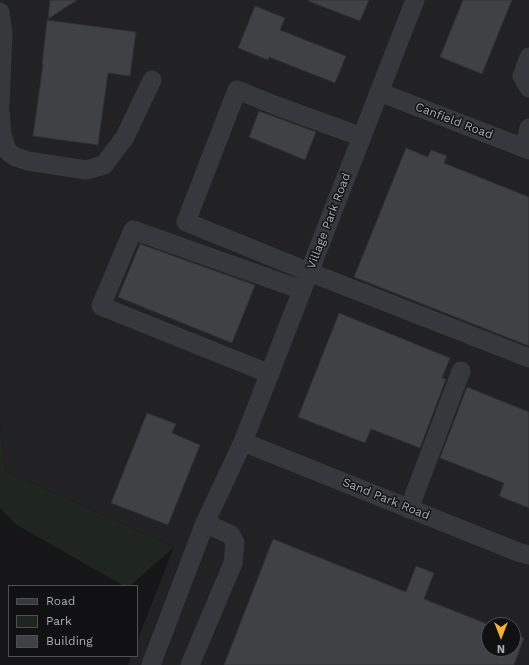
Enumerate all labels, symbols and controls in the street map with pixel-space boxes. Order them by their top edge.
street label: Canfield Road [413,100,495,142]
street label: Village Park Road [304,171,354,271]
street label: Sand Park Road [340,475,432,523]
legend [8,585,138,657]
text: Road [46,594,75,608]
text: Park [46,614,72,628]
north arrow [481,617,521,657]
text: Building [46,634,93,648]
text: N [497,642,505,655]

